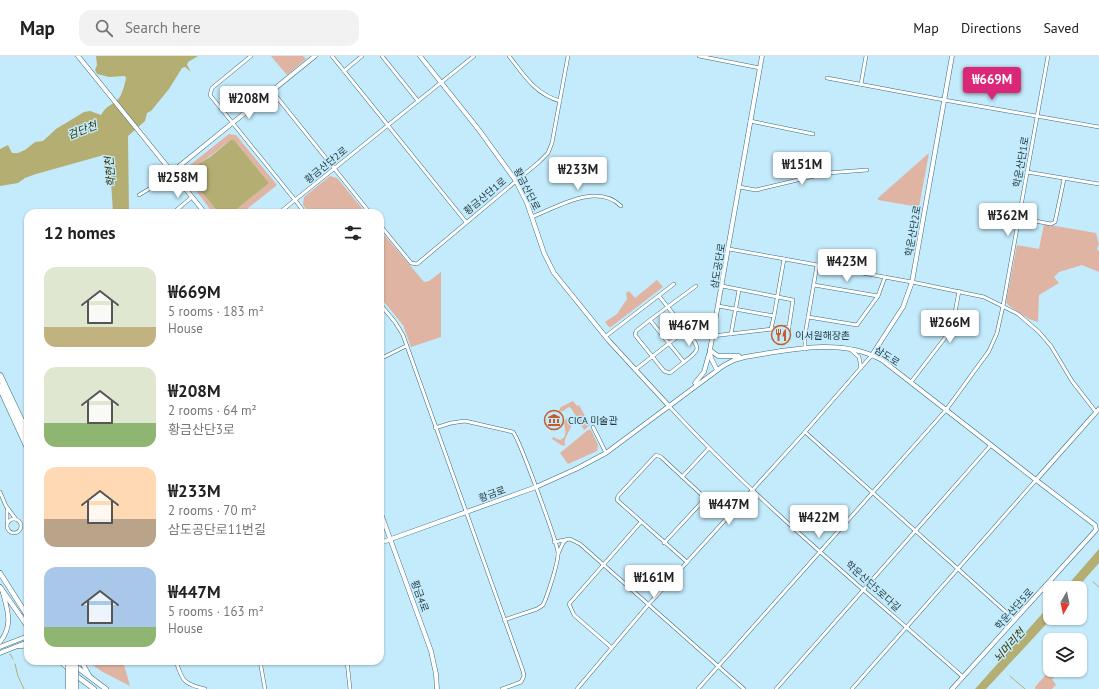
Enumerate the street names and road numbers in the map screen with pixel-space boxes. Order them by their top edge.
street label: 학운산단1로 [1010,136,1032,188]
street label: 황금산단2로 [302,144,350,186]
street label: 황금산단로 [511,166,543,212]
street label: 황금산단1로 [461,174,509,218]
street label: 학운산단2로 [902,205,924,257]
street label: 삼도공단로 [708,242,728,290]
street label: 삼도로 [872,343,902,369]
street label: 황금로 [477,483,507,505]
street label: 학운산단5로다길 [843,558,903,614]
street label: 황금4로 [408,578,432,614]
street label: 학운산단5로 [992,586,1036,632]

